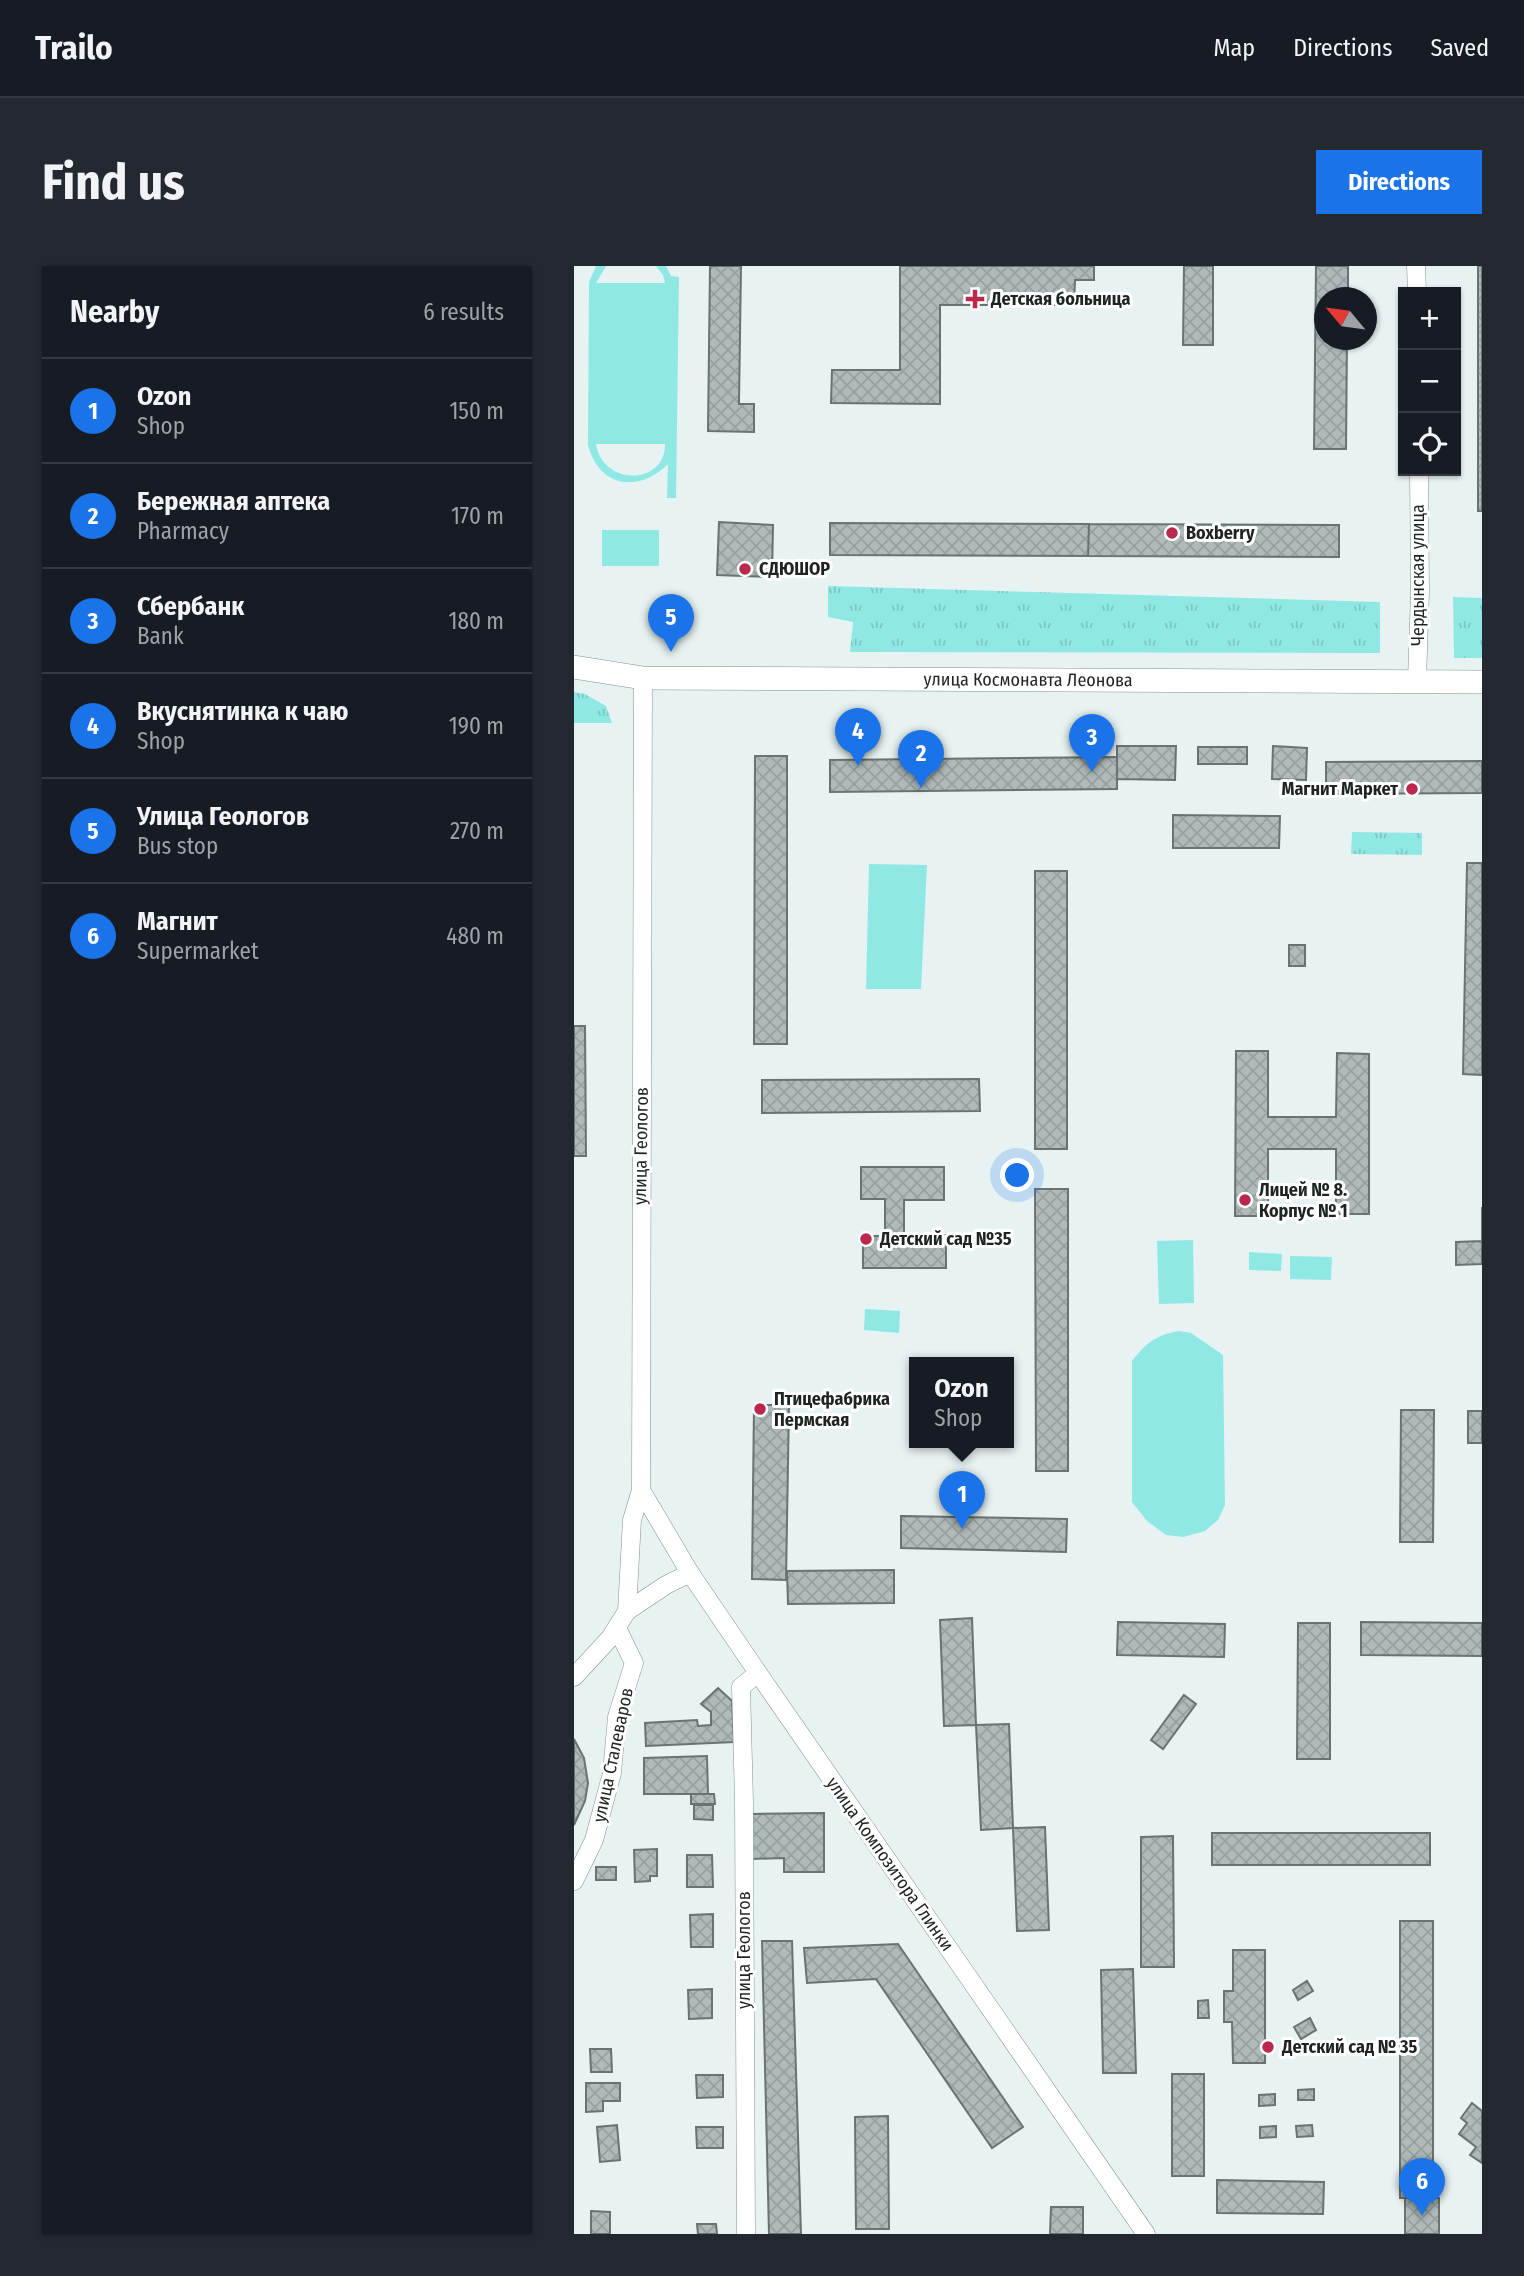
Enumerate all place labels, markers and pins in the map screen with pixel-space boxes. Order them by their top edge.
place label: Детская больница [990,288,1130,310]
marker: Детская больница [965,289,985,309]
place label: Boxberry [1186,522,1255,544]
marker: Boxberry [1164,525,1180,541]
place label: СДЮШОР [759,558,830,580]
marker: СДЮШОР [737,561,753,577]
pin: 5 [648,594,694,652]
pin: 4 [835,708,881,766]
pin: 3 [1069,714,1115,772]
pin: 2 [898,730,944,788]
place label: Магнит Маркет [1281,778,1398,800]
marker: Магнит Маркет [1404,781,1420,797]
place label: Лицей № 8. Корпус № 1 [1259,1179,1348,1222]
marker: Лицей № 8. Корпус № 1 [1237,1192,1253,1208]
place label: Детский сад №35 [879,1228,1012,1250]
marker: Детский сад №35 [858,1231,874,1247]
place label: Птицефабрика Пермская [774,1388,890,1431]
marker: Птицефабрика Пермская [752,1401,768,1417]
pin: 1 [939,1471,985,1529]
place label: Детский сад № 35 [1281,2036,1418,2058]
marker: Детский сад № 35 [1260,2039,1276,2055]
pin: 6 [1399,2158,1445,2216]

